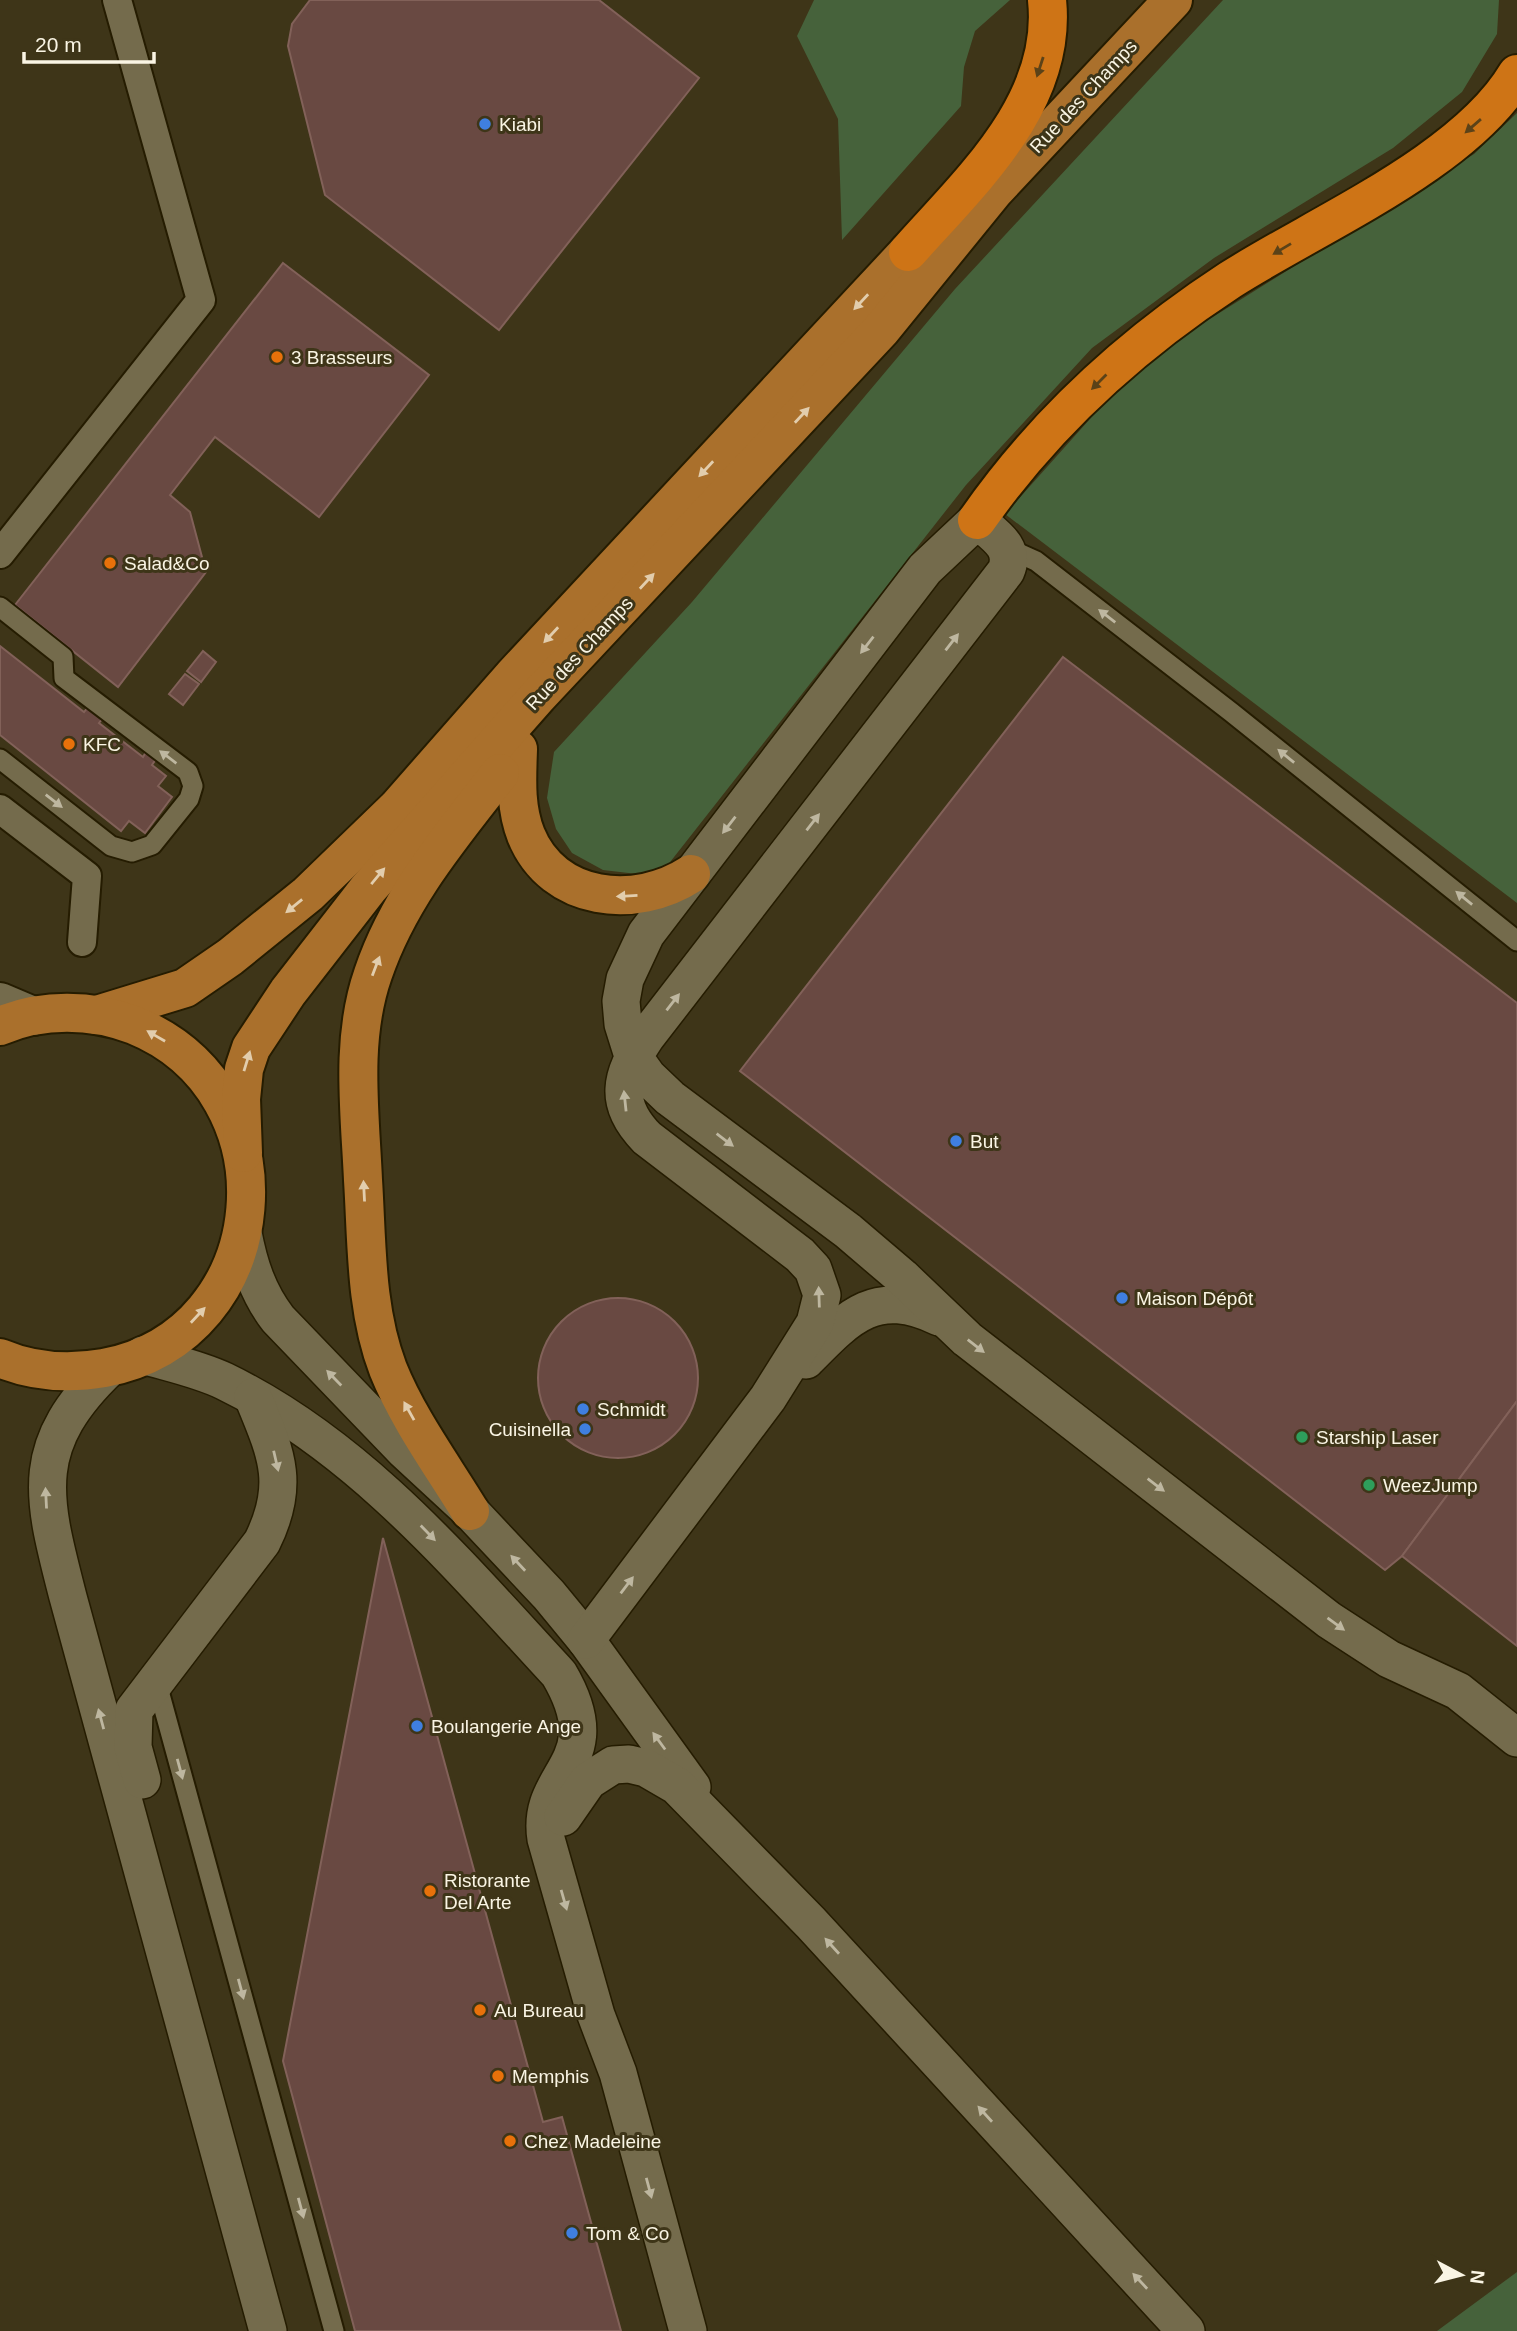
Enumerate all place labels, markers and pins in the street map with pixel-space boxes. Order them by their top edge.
place label: Kiabi [499,114,541,135]
marker: Kiabi [477,116,493,132]
place label: 3 Brasseurs [291,347,392,368]
marker: 3 Brasseurs [269,349,285,365]
place label: Salad&Co [124,553,210,574]
marker: Salad&Co [102,555,118,571]
place label: KFC [83,734,121,755]
marker: KFC [61,736,77,752]
place label: But [970,1131,999,1152]
marker: But [948,1133,964,1149]
place label: Maison Dépôt [1136,1288,1254,1309]
marker: Maison Dépôt [1114,1290,1130,1306]
place label: Schmidt [597,1399,666,1420]
marker: Schmidt [575,1401,591,1417]
place label: Cuisinella [489,1419,571,1440]
marker: Cuisinella [577,1421,593,1437]
place label: Starship Laser [1316,1427,1439,1448]
marker: Starship Laser [1294,1429,1310,1445]
place label: WeezJump [1383,1475,1478,1496]
marker: WeezJump [1361,1477,1377,1493]
place label: Boulangerie Ange [431,1716,581,1737]
marker: Boulangerie Ange [409,1718,425,1734]
place label: Ristorante Del Arte [444,1870,531,1913]
marker: Ristorante Del Arte [422,1883,438,1899]
place label: Au Bureau [494,2000,584,2021]
marker: Au Bureau [472,2002,488,2018]
place label: Memphis [512,2066,589,2087]
marker: Memphis [490,2068,506,2084]
place label: Chez Madeleine [524,2131,661,2152]
marker: Chez Madeleine [502,2133,518,2149]
place label: Tom & Co [586,2223,669,2244]
marker: Tom & Co [564,2225,580,2241]

